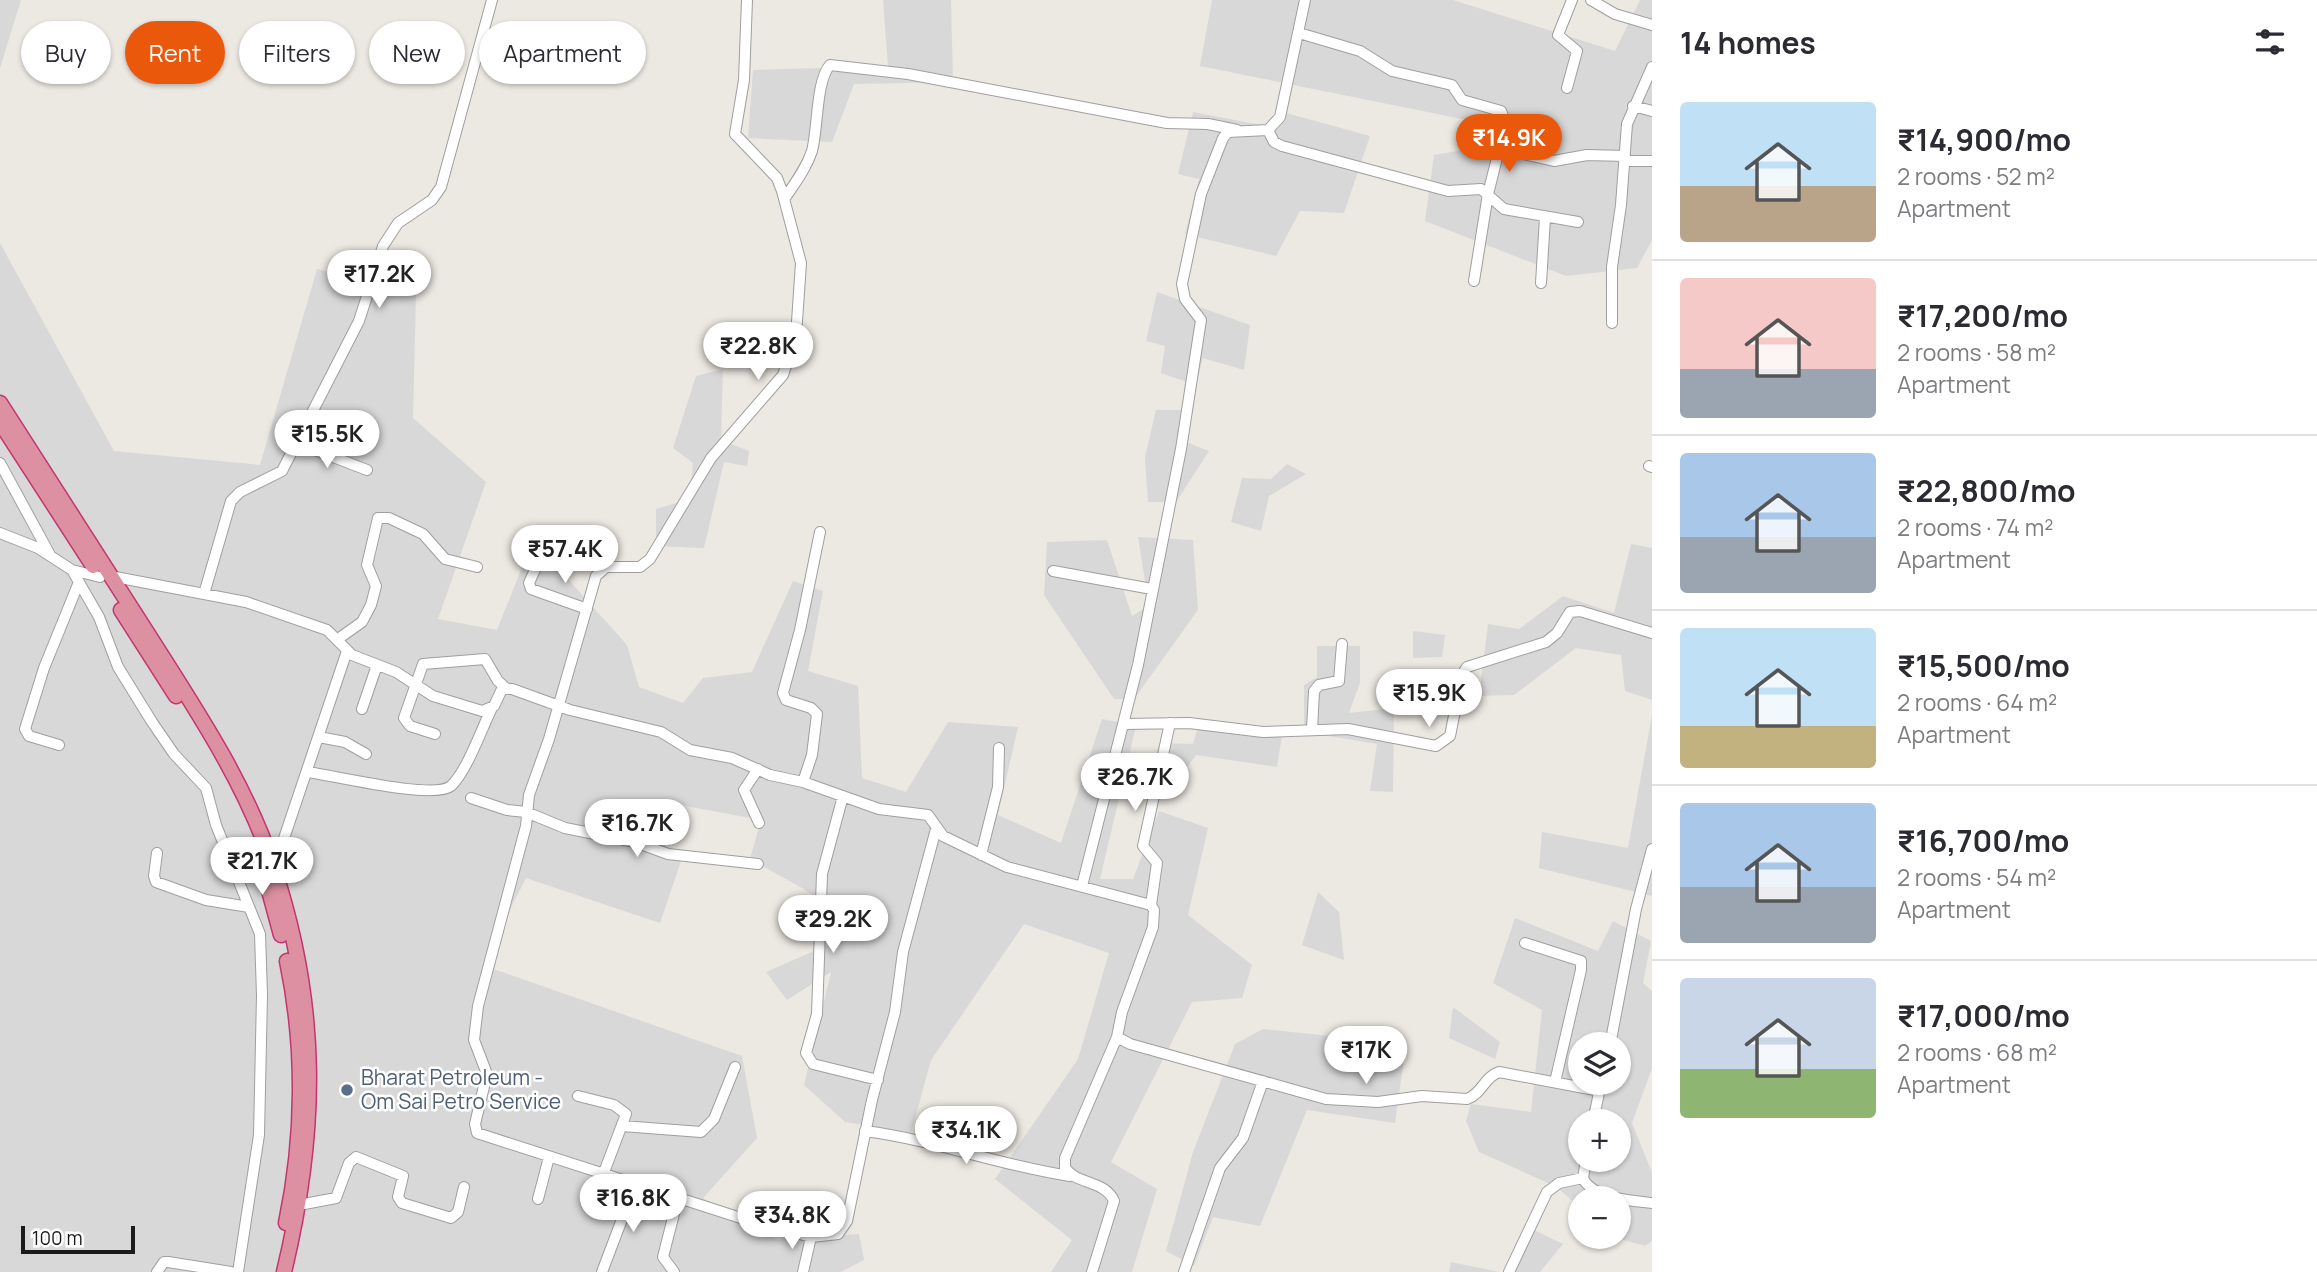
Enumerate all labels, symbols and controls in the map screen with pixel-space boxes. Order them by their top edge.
chip: Buy [21,21,111,84]
chip: Rent [125,21,225,84]
chip: Filters [239,21,355,84]
chip: New [369,21,465,84]
chip: Apartment [479,21,646,84]
text: 14 homes [1680,22,1816,63]
icon: filters [2251,23,2289,61]
pin: ₹14.9K [1452,114,1566,174]
text: ₹14,900/mo [1897,119,2071,160]
text: ₹14.9K [1472,121,1546,153]
icon: home [1736,130,1820,214]
text: 2 rooms · 52 m² [1897,160,2055,192]
text: Apartment [1897,192,2011,224]
pin: ₹17.2K [322,250,436,310]
text: ₹17.2K [343,257,415,289]
text: ₹17,200/mo [1897,295,2068,336]
icon: home [1736,306,1820,390]
pin: ₹22.8K [701,322,815,382]
text: ₹22.8K [719,329,797,361]
text: 2 rooms · 58 m² [1897,336,2056,368]
text: Apartment [1897,368,2011,400]
pin: ₹15.5K [270,410,384,470]
text: ₹15.5K [290,417,364,449]
text: ₹22,800/mo [1897,470,2076,511]
icon: home [1736,481,1820,565]
text: 2 rooms · 74 m² [1897,511,2053,543]
pin: ₹57.4K [508,526,622,585]
text: ₹57.4K [527,532,603,564]
text: Apartment [1897,543,2011,575]
text: ₹15,500/mo [1897,645,2070,686]
icon: home [1736,656,1820,740]
pin: ₹15.9K [1372,670,1486,729]
text: ₹15.9K [1392,676,1466,708]
text: 2 rooms · 64 m² [1897,686,2057,718]
text: Apartment [1897,718,2011,750]
pin: ₹26.7K [1078,754,1192,813]
text: ₹26.7K [1097,760,1173,792]
pin: ₹16.7K [580,800,694,859]
text: ₹16.7K [601,806,673,838]
text: ₹16,700/mo [1897,820,2069,861]
icon: home [1736,831,1820,915]
pin: ₹21.7K [205,838,319,897]
text: ₹21.7K [226,844,298,876]
text: 2 rooms · 54 m² [1897,861,2056,893]
text: Apartment [1897,893,2011,925]
pin: ₹29.2K [776,895,890,955]
text: ₹29.2K [794,902,872,934]
text: ₹17,000/mo [1897,995,2070,1036]
icon: home [1736,1006,1820,1090]
pin: ₹17K [1325,1026,1407,1086]
map controls [1568,1032,1631,1249]
button: layers [1568,1032,1631,1095]
text: ₹17K [1340,1033,1392,1065]
text: 2 rooms · 68 m² [1897,1036,2057,1068]
place label: Bharat Petroleum - Om Sai Petro Service [361,1063,561,1115]
text: Apartment [1897,1068,2011,1100]
marker: Bharat Petroleum - Om Sai Petro Service [339,1082,355,1098]
pin: ₹34.1K [909,1106,1023,1166]
button: + [1568,1109,1631,1172]
text: ₹34.1K [931,1113,1001,1145]
pin: ₹16.8K [576,1174,690,1234]
text: ₹16.8K [596,1181,670,1213]
button: − [1568,1186,1631,1249]
pin: ₹34.8K [735,1192,849,1251]
text: ₹34.8K [753,1198,831,1230]
scale bar [21,1223,135,1255]
text: 100 m [32,1225,83,1251]

